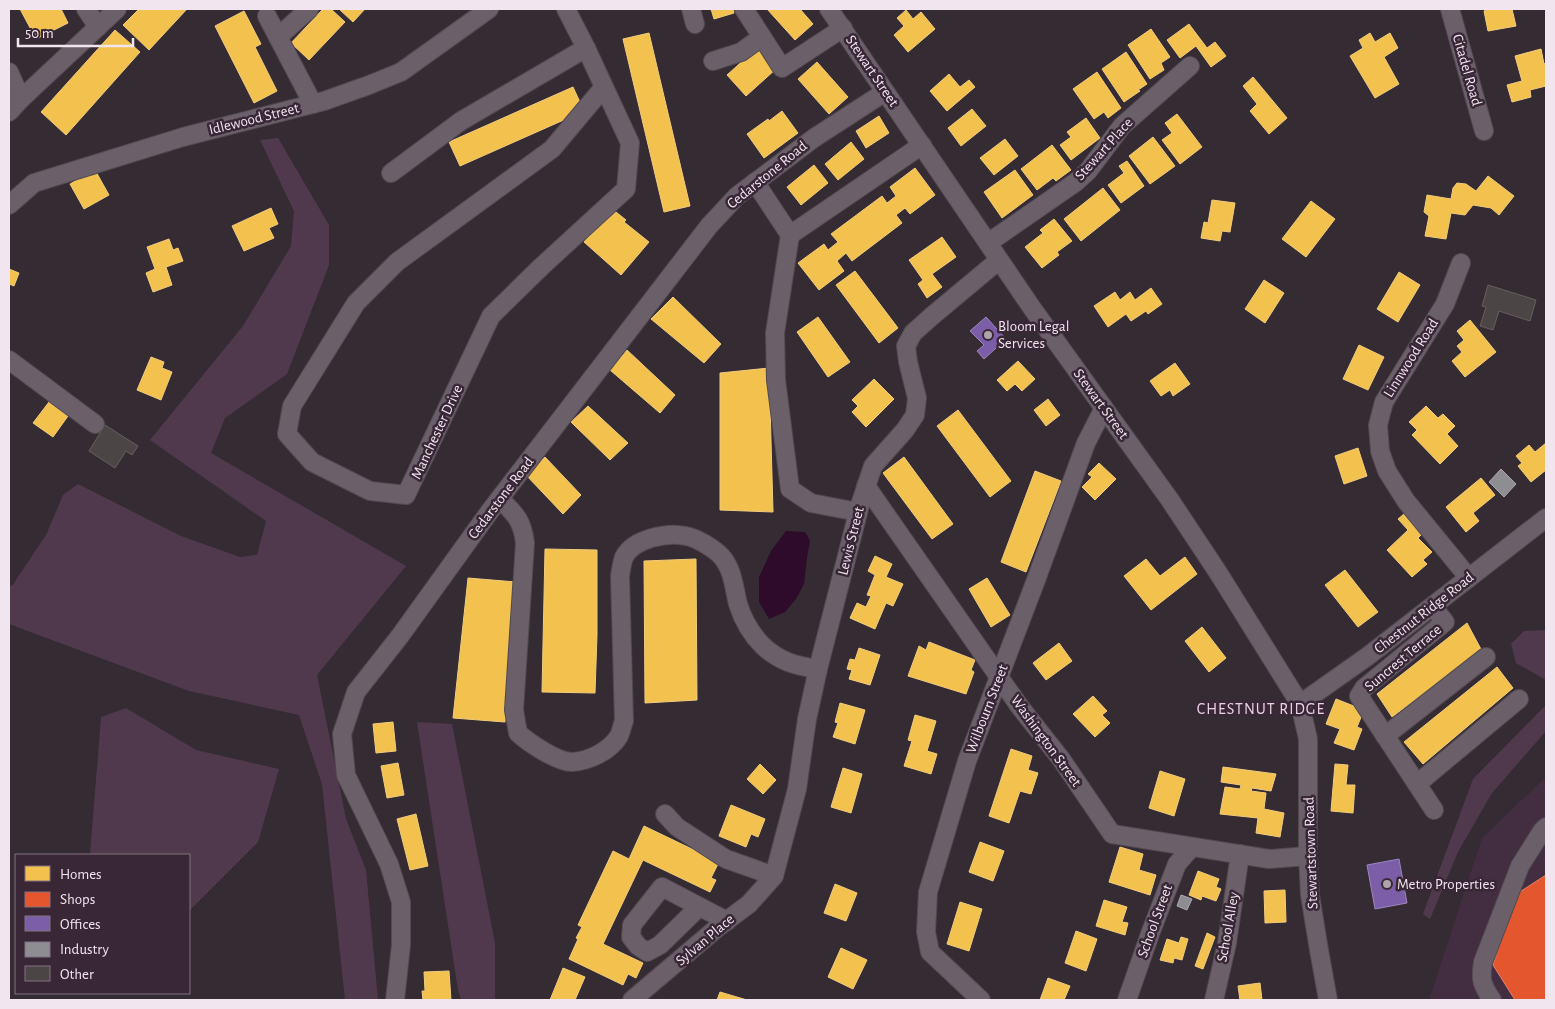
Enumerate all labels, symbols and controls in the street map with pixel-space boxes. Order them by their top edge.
scale bar [18,15,132,47]
text: 50 m [25,26,54,41]
street label: Citadel Road [1450,32,1484,108]
street label: Stewart Street [843,33,901,110]
street label: Idlewood Street [207,101,301,137]
street label: Stewart Place [1072,115,1136,183]
street label: Cedarstone Road [724,138,810,212]
street label: Linnwood Road [1381,316,1441,400]
place label: Bloom Legal Services [998,319,1069,351]
marker: Bloom Legal Services [982,329,994,341]
street label: Stewart Street [1071,366,1131,442]
street label: Manchester Drive [409,382,465,482]
street label: Cedarstone Road [465,454,537,542]
street label: Lewis Street [835,505,867,577]
street label: Chestnut Ridge Road [1371,569,1477,656]
street label: Suncrest Terrace [1362,622,1444,694]
street label: Wilbourn Street [963,662,1011,755]
street label: Washington Street [1008,693,1084,790]
district label: CHESTNUT RIDGE [1197,701,1325,717]
street label: Stewartstown Road [1302,796,1320,909]
legend [15,854,190,994]
text: Homes [60,867,102,882]
place label: Metro Properties [1397,877,1495,892]
marker: Metro Properties [1381,878,1393,890]
street label: School Street [1135,882,1175,960]
street label: School Alley [1214,890,1242,963]
text: Shops [60,892,95,907]
street label: Sylvan Place [673,911,737,969]
text: Offices [60,917,101,932]
text: Industry [60,942,109,957]
text: Other [60,967,94,982]

